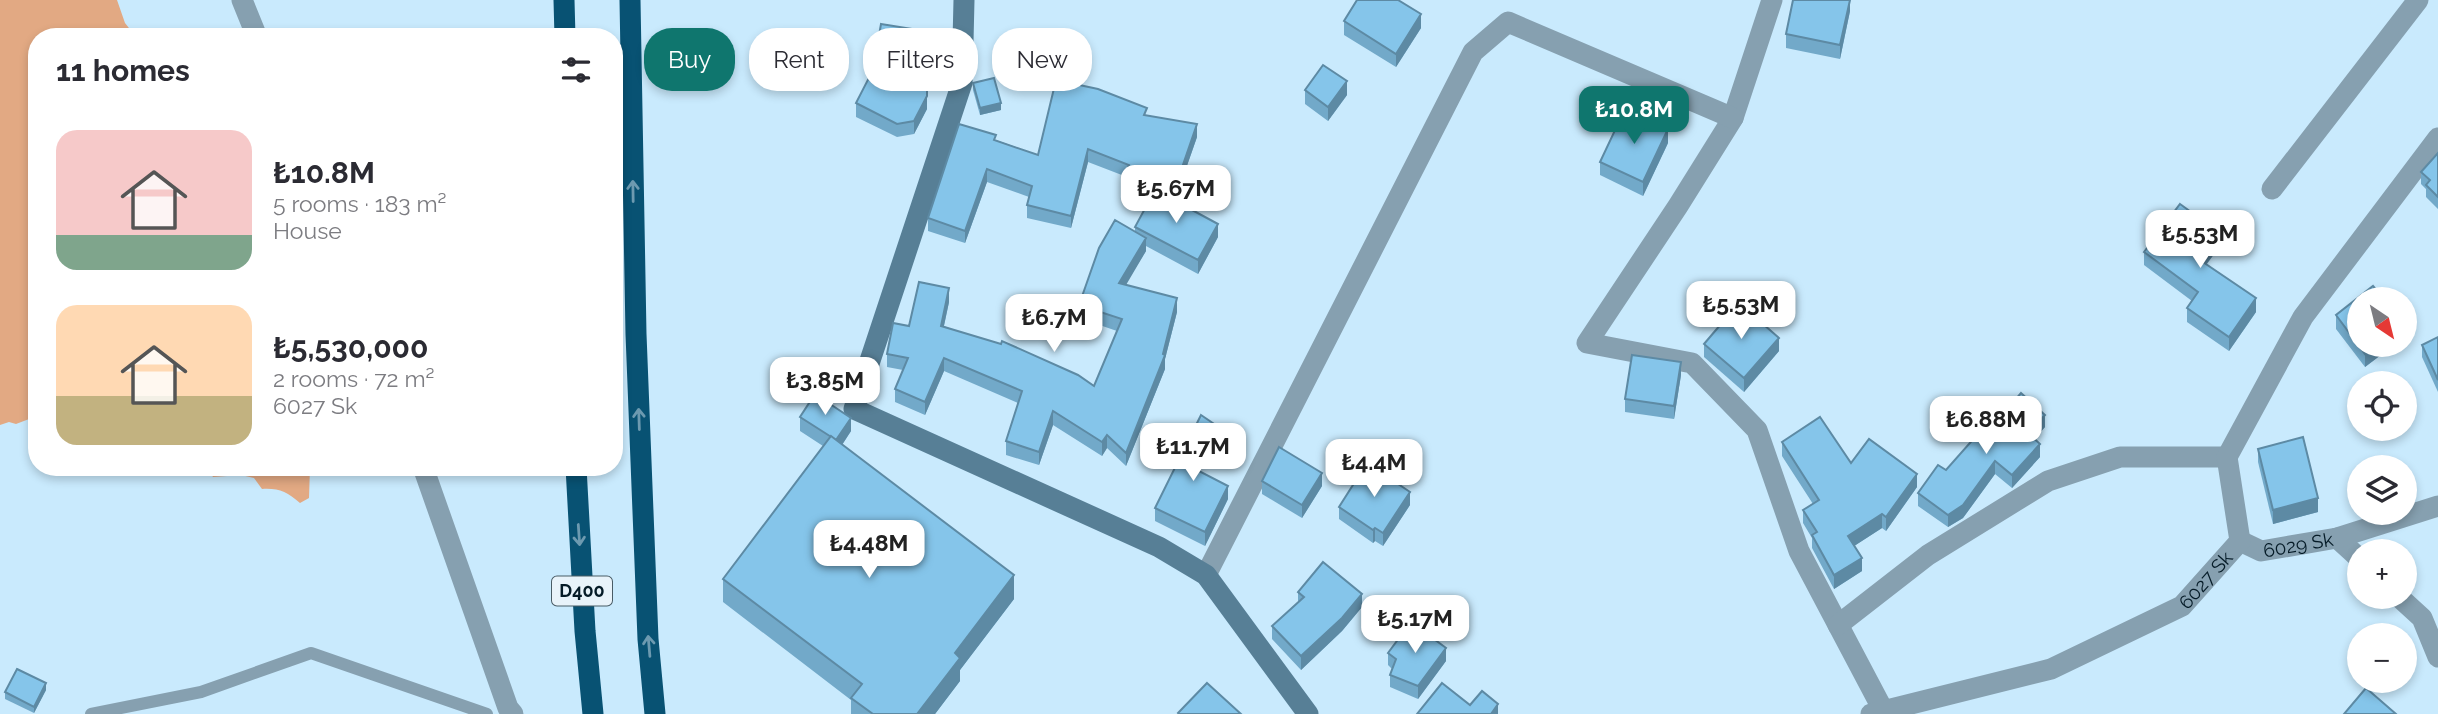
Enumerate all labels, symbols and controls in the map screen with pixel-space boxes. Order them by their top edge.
chip: Buy [644,28,735,91]
chip: Rent [749,28,849,91]
chip: Filters [863,28,978,91]
chip: New [992,28,1092,91]
icon: filters [557,51,595,89]
text: 11 homes [56,53,190,88]
pin: ₺10.8M [1577,86,1691,146]
text: ₺10.8M [1595,95,1673,122]
text: ₺10.8M [273,155,375,190]
icon: home [112,158,196,242]
pin: ₺5.67M [1119,166,1233,225]
text: ₺5.67M [1137,174,1215,201]
one-way arrow [627,180,640,203]
text: 5 rooms · 183 m² [273,190,447,217]
pin: ₺5.53M [2143,210,2257,270]
text: House [273,217,342,244]
text: ₺5.53M [2161,219,2239,246]
pin: ₺5.53M [1684,282,1798,341]
north arrow [2347,287,2417,357]
map controls [2347,287,2417,693]
text: ₺5.53M [1702,290,1780,317]
pin: ₺6.7M [1005,294,1103,354]
text: ₺6.7M [1021,303,1087,330]
text: ₺5,530,000 [273,330,428,365]
icon: home [112,333,196,417]
pin: ₺3.85M [768,358,882,417]
text: 2 rooms · 72 m² [273,365,434,392]
text: ₺3.85M [786,366,864,393]
button: locate [2347,371,2417,441]
text: 6027 Sk [273,392,357,419]
pin: ₺6.88M [1929,396,2043,456]
text: ₺6.88M [1946,405,2026,432]
one-way arrow [633,408,646,431]
pin: ₺11.7M [1136,424,1250,483]
text: ₺11.7M [1156,432,1230,459]
pin: ₺4.4M [1325,440,1423,499]
text: ₺4.4M [1342,448,1407,475]
button: layers [2347,455,2417,525]
pin: ₺4.48M [812,520,926,580]
one-way arrow [573,524,586,546]
street label: 6029 Sk [2262,528,2335,561]
text: ₺4.48M [830,529,908,556]
button: + [2347,539,2417,609]
street label: 6027 Sk [2174,546,2237,613]
road number: D400 [552,576,612,606]
pin: ₺5.17M [1358,596,1472,655]
text: ₺5.17M [1377,604,1453,631]
button: − [2347,623,2417,693]
one-way arrow [642,635,655,658]

